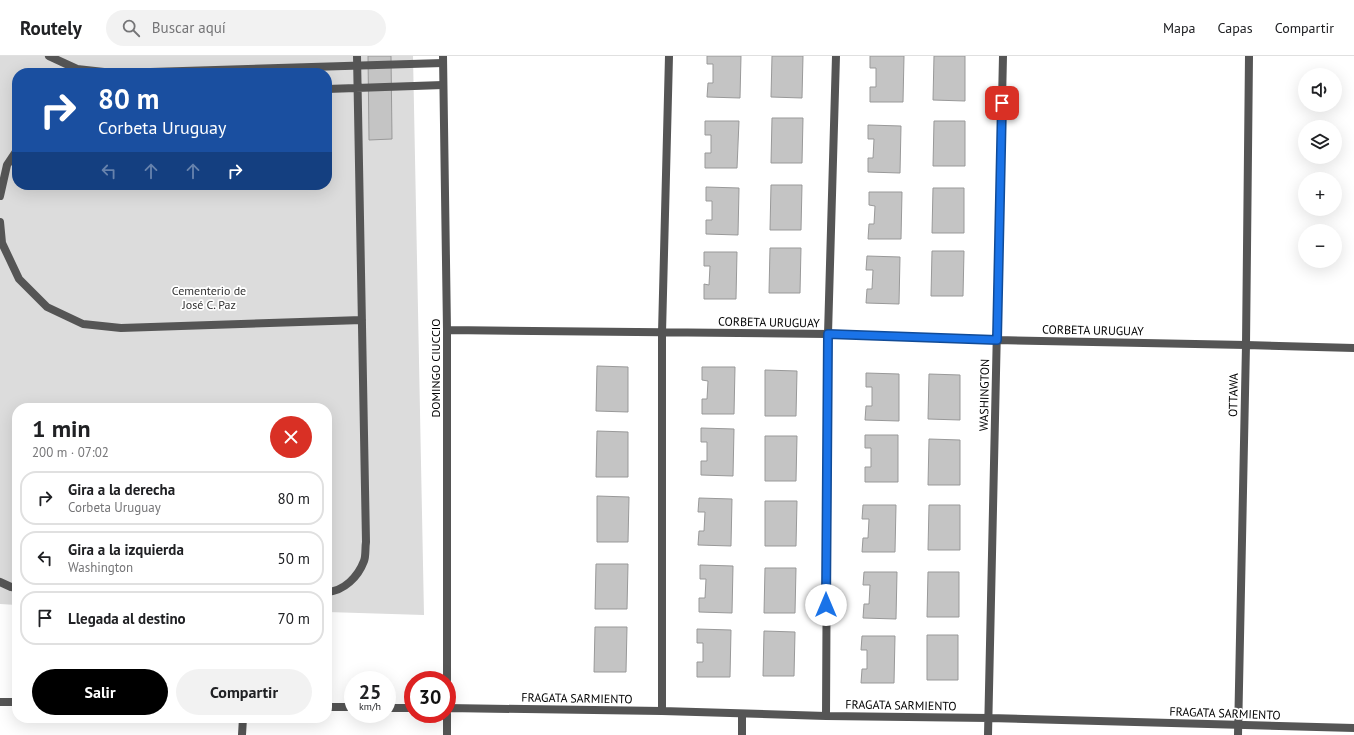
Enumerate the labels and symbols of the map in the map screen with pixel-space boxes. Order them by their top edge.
pin [985,86,1019,120]
park label: Cementerio de José C. Paz [172,283,246,312]
street label: CORBETA URUGUAY [718,314,820,330]
street label: DOMINGO CIUCCIO [428,318,443,418]
street label: CORBETA URUGUAY [1042,322,1144,338]
street label: WASHINGTON [976,359,992,431]
street label: OTTAWA [1225,373,1241,417]
position arrow [805,584,847,626]
speed limit sign: 30 [404,671,456,723]
street label: FRAGATA SARMIENTO [521,690,633,706]
street label: FRAGATA SARMIENTO [845,697,957,713]
street label: FRAGATA SARMIENTO [1169,704,1281,722]

